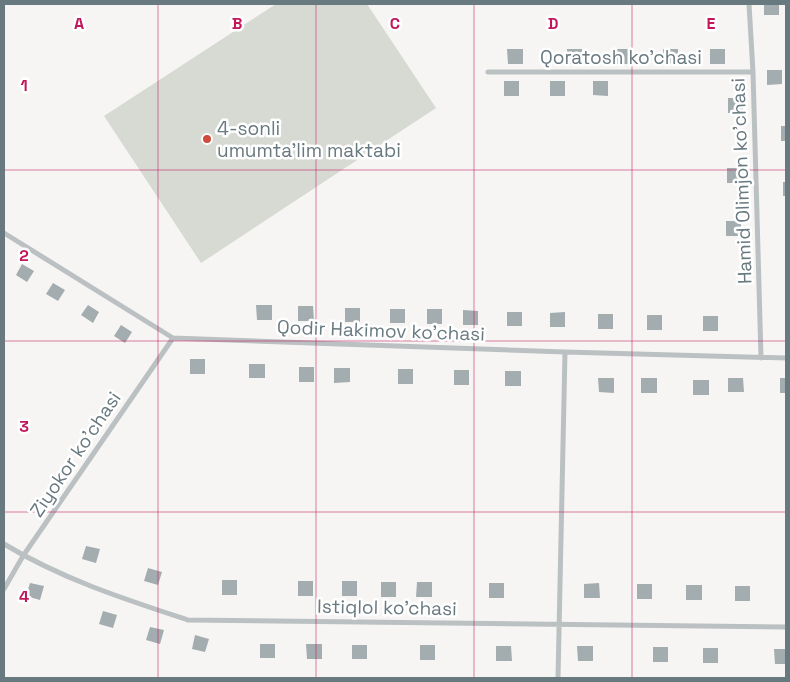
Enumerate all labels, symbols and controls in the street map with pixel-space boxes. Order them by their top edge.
text: A [74,13,84,34]
text: B [232,13,242,34]
text: C [390,13,400,34]
text: D [548,13,558,34]
text: E [707,13,716,34]
street label: Qoratosh ko'chasi [540,45,702,70]
text: 1 [20,75,28,96]
street label: Hamid Olimjon ko'chasi [725,77,758,285]
place label: 4-sonli umumta'lim maktabi [217,116,401,163]
marker: 4-sonli umumta'lim maktabi [201,133,213,145]
text: 2 [19,245,29,266]
street label: Qodir Hakimov ko'chasi [277,314,485,347]
street label: Ziyokor ko'chasi [24,387,127,522]
text: 3 [19,416,29,437]
text: 4 [19,586,29,607]
street label: Istiqlol ko'chasi [317,594,457,621]

